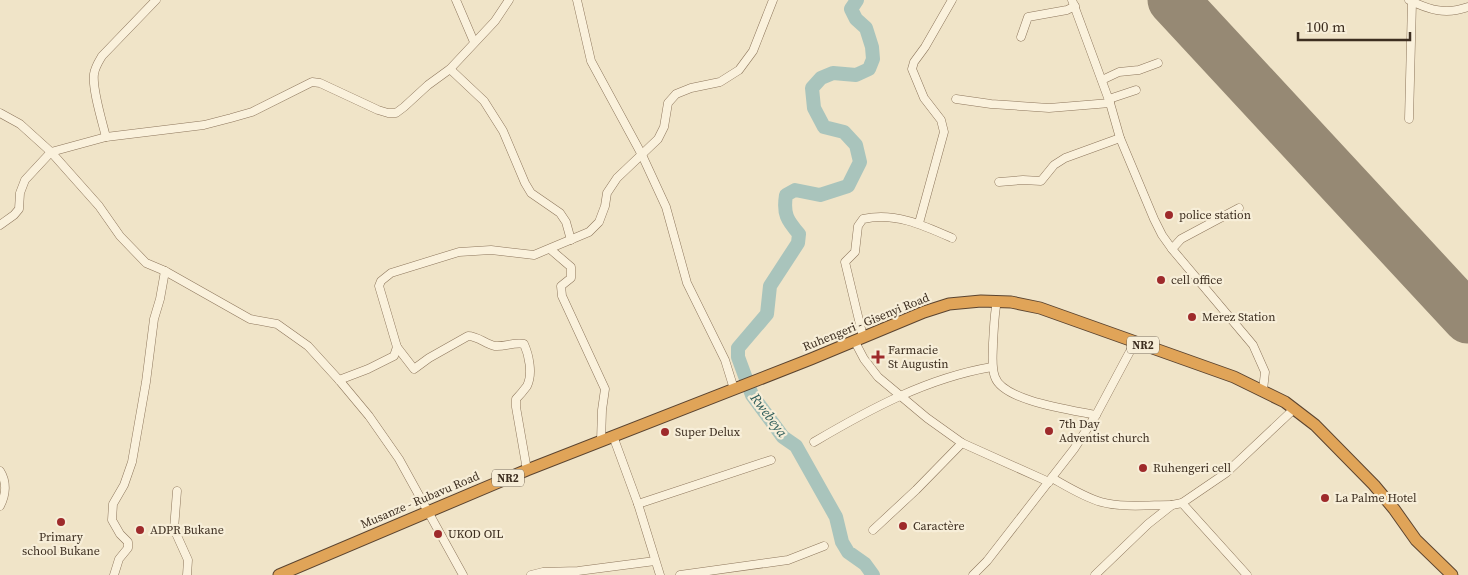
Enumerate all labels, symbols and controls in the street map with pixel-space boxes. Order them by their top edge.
scale bar [1298,10,1410,42]
text: 100 m [1306,16,1346,37]
place label: police station [1179,207,1251,223]
marker: police station [1163,209,1175,221]
place label: cell office [1171,272,1222,288]
marker: cell office [1155,274,1167,286]
street label: Ruhengeri - Gisenyi Road [800,289,932,355]
place label: Merez Station [1202,309,1275,325]
marker: Merez Station [1186,311,1198,323]
road number: NR2 [1127,336,1159,354]
place label: Farmacie St Augustin [888,342,949,372]
marker: Farmacie St Augustin [872,351,884,363]
water label: Rwebeya [745,388,793,442]
place label: 7th Day Adventist church [1059,416,1150,446]
place label: Super Delux [675,424,741,440]
marker: 7th Day Adventist church [1043,425,1055,437]
marker: Super Delux [659,426,671,438]
place label: Ruhengeri cell [1153,460,1231,476]
marker: Ruhengeri cell [1137,462,1149,474]
street label: Musanze - Rubavu Road [358,468,482,532]
road number: NR2 [492,469,524,486]
place label: La Palme Hotel [1335,490,1417,506]
marker: La Palme Hotel [1319,492,1331,504]
marker: Primary school Bukane [55,516,67,528]
place label: Caractère [913,518,965,534]
marker: Caractère [897,520,909,532]
place label: ADPR Bukane [150,522,224,538]
marker: ADPR Bukane [134,524,146,536]
place label: UKOD OIL [448,526,503,542]
marker: UKOD OIL [432,528,444,540]
place label: Primary school Bukane [22,529,100,559]

